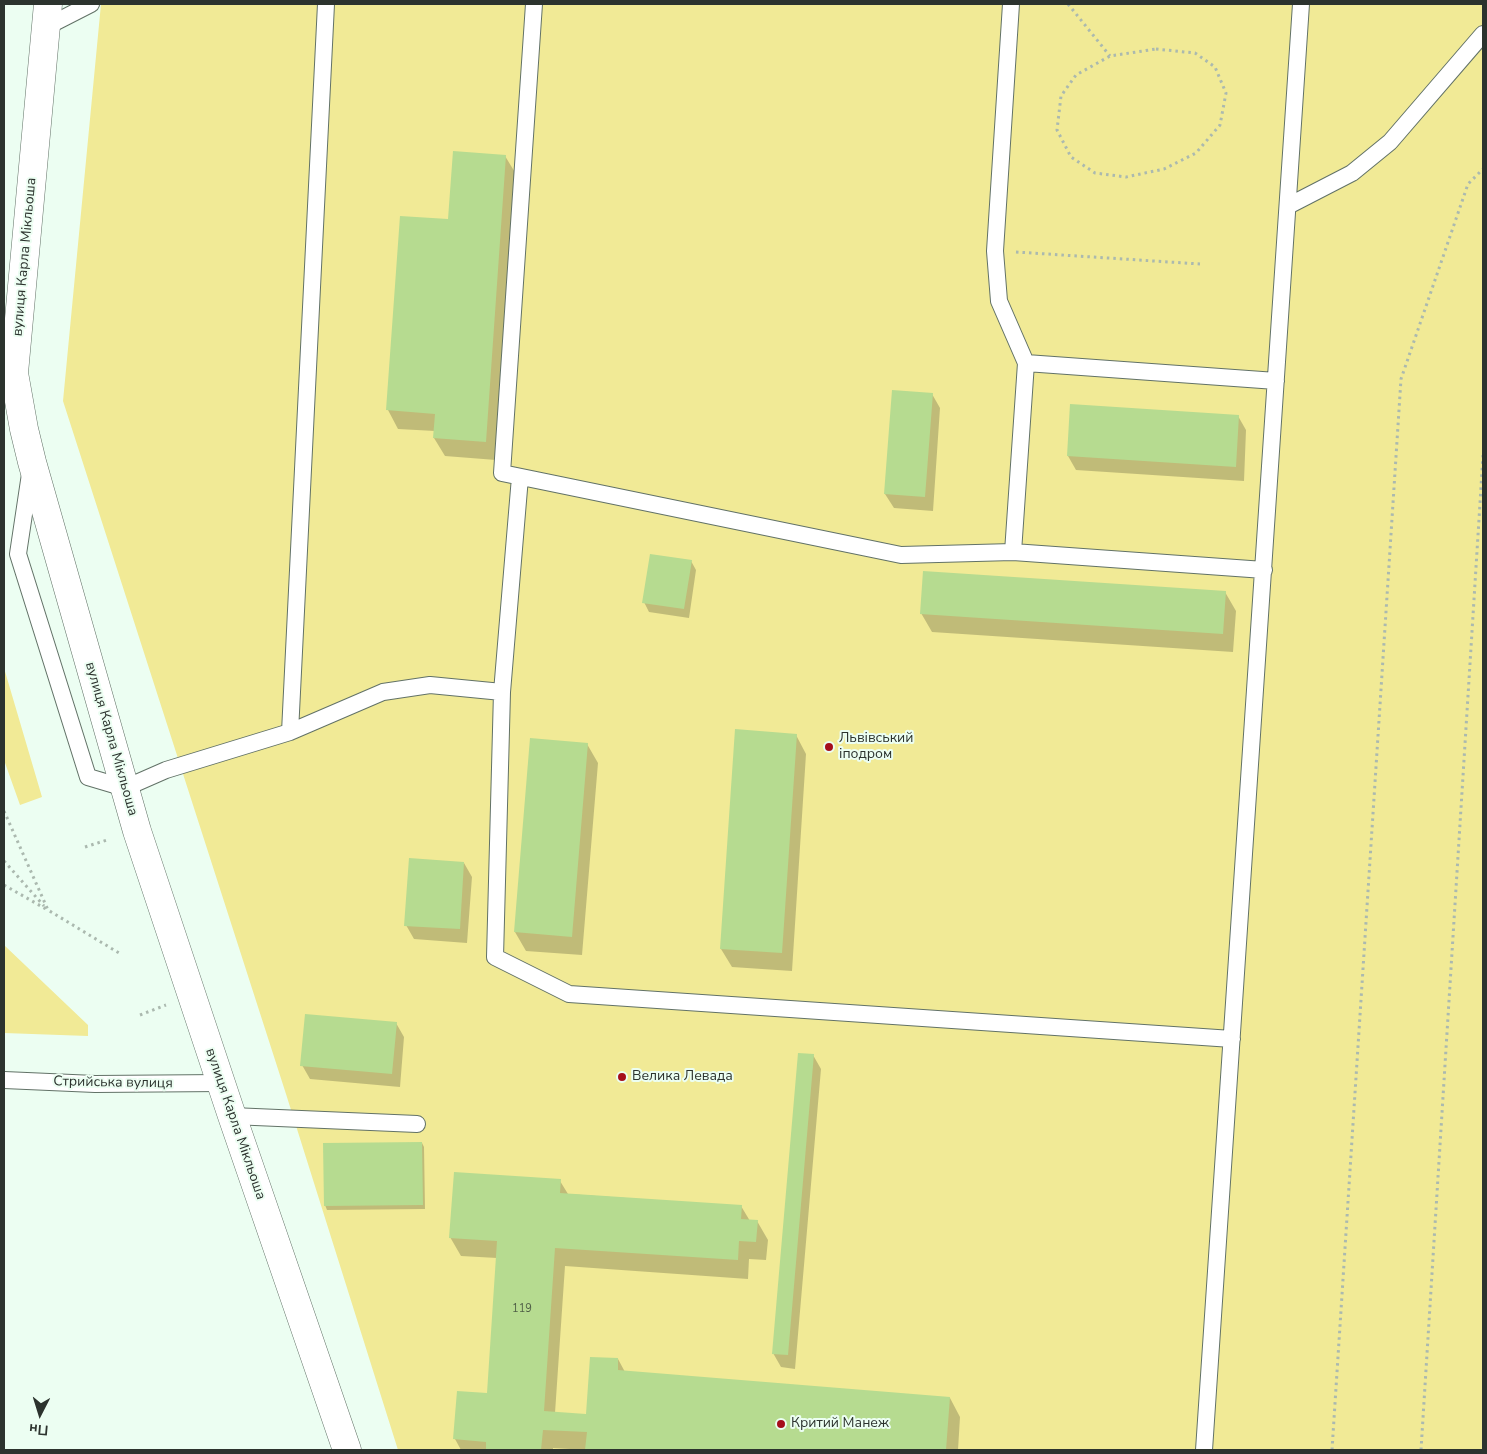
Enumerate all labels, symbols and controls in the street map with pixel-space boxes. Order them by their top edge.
street label: вулиця Карла Мікльоша [10,177,40,337]
street label: вулиця Карла Мікльоша [81,660,141,818]
place label: Львівський іподром [839,731,913,764]
marker: Львівський іподром [823,741,835,753]
street label: вулиця Карла Мікльоша [201,1046,269,1202]
place label: Велика Левада [632,1069,733,1085]
marker: Велика Левада [616,1071,628,1083]
street label: Стрийська вулиця [53,1074,173,1092]
house number: 119 [512,1302,532,1316]
north arrow [15,1389,65,1439]
place label: Критий Манеж [791,1416,889,1432]
marker: Критий Манеж [775,1418,787,1430]
text: Пн [28,1419,49,1440]

